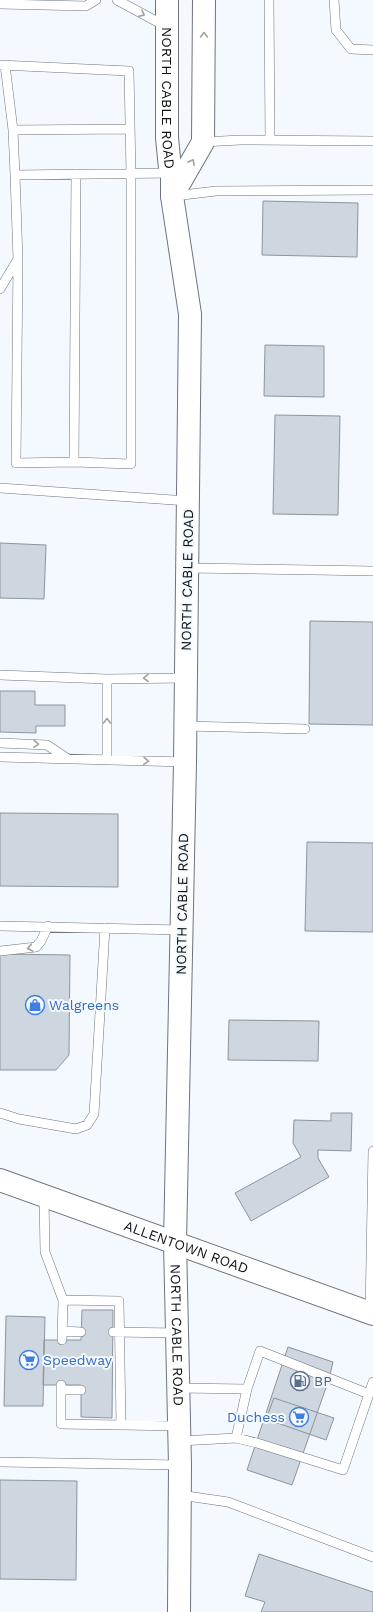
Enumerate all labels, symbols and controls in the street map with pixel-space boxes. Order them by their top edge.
one-way arrow [138,10,145,17]
street label: NORTH CABLE ROAD [159,27,178,170]
one-way arrow [200,32,208,38]
one-way arrow [187,159,194,166]
street label: NORTH CABLE ROAD [178,509,196,651]
one-way arrow [143,674,149,682]
one-way arrow [103,718,111,724]
one-way arrow [33,740,39,749]
one-way arrow [143,757,149,765]
street label: NORTH CABLE ROAD [173,833,191,975]
one-way arrow [27,943,33,951]
shop icon: Walgreens [24,994,46,1016]
place label: Walgreens [49,997,119,1013]
street label: ALLENTOWN ROAD [122,1217,251,1277]
street label: NORTH CABLE ROAD [167,1264,187,1406]
supermarket icon: Speedway [18,1349,40,1371]
place label: Speedway [43,1352,113,1368]
fuel station icon: BP [289,1370,311,1392]
place label: BP [314,1373,332,1389]
supermarket icon: Duchess [288,1406,310,1428]
place label: Duchess [227,1409,285,1425]

